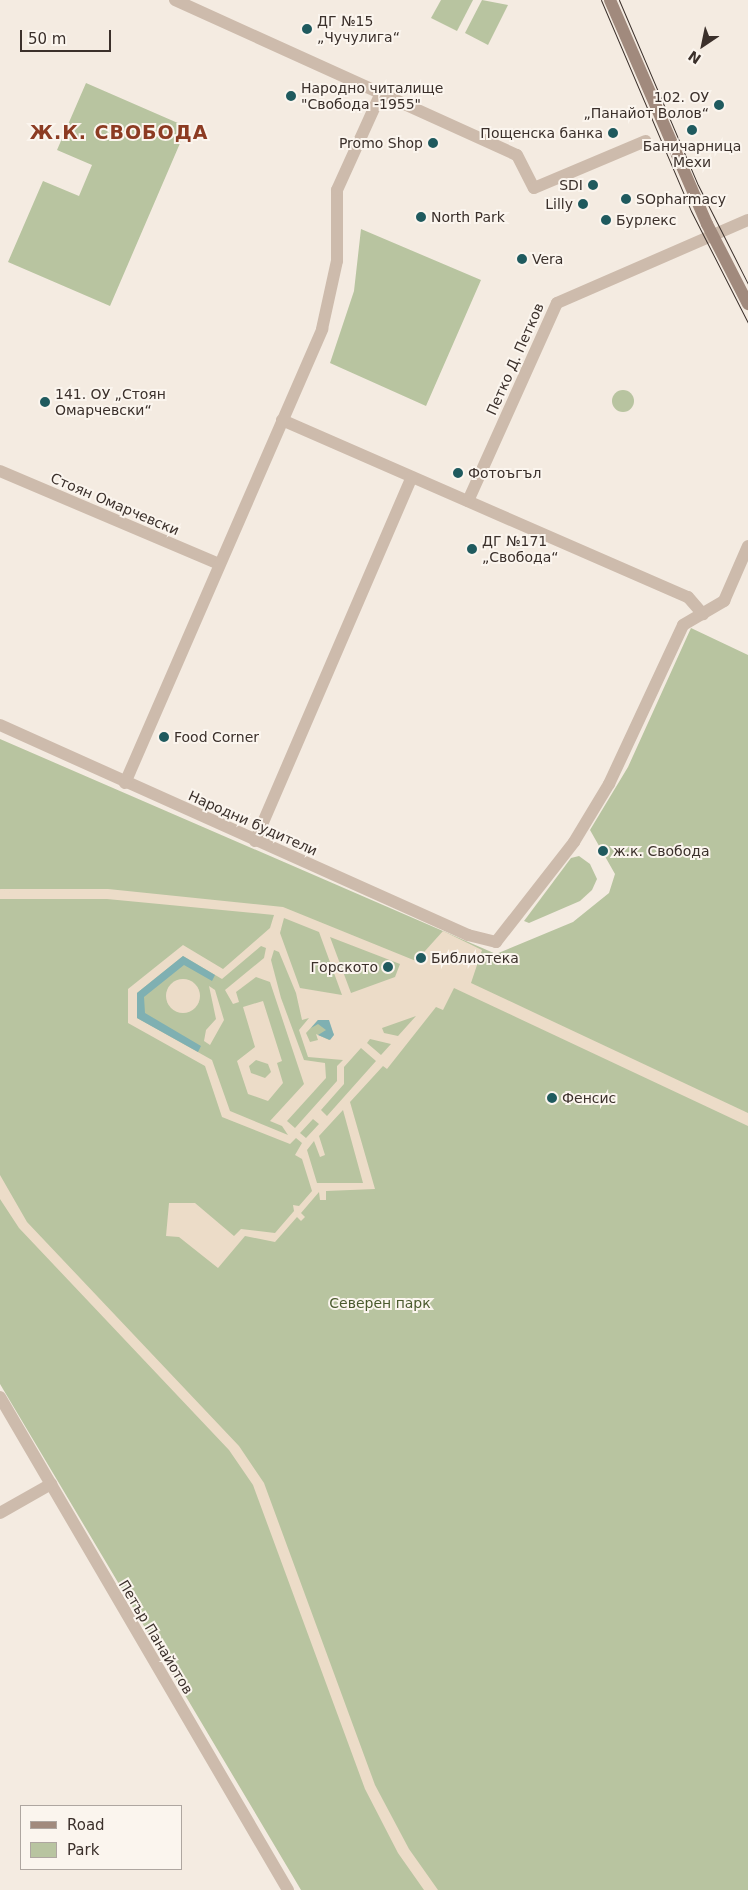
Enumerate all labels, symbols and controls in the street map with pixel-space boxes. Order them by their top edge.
place label: ДГ №15 „Чучулига“ [317,13,400,46]
scale bar [22,20,114,52]
north arrow [678,20,728,70]
marker: ДГ №15 „Чучулига“ [301,23,313,35]
text: 50 m [28,30,66,48]
text: N [685,48,704,67]
place label: Народно читалище "Свобода -1955" [301,80,443,112]
place label: 102. ОУ „Панайот Волов“ [583,89,709,121]
marker: Народно читалище "Свобода -1955" [285,90,297,102]
marker: 102. ОУ „Панайот Волов“ [713,99,725,111]
district label: Ж.К. СВОБОДА [28,122,210,144]
marker: Баничарница Мехи [686,124,698,136]
place label: Пощенска банка [480,125,603,141]
marker: Пощенска банка [607,127,619,139]
place label: Promo Shop [339,135,423,151]
marker: Promo Shop [427,137,439,149]
place label: Баничарница Мехи [643,138,741,170]
place label: SDI [559,177,583,193]
marker: SDI [587,179,599,191]
place label: SOpharmacy [636,191,726,207]
marker: SOpharmacy [620,193,632,205]
place label: Lilly [545,196,573,212]
marker: Lilly [577,198,589,210]
place label: North Park [431,209,505,225]
marker: North Park [415,211,427,223]
place label: Бурлекс [616,212,676,228]
marker: Бурлекс [600,214,612,226]
place label: Vera [532,251,563,267]
marker: Vera [516,253,528,265]
street label: Петко Д. Петков [483,300,547,418]
place label: 141. ОУ „Стоян Омарчевски“ [55,386,166,418]
marker: 141. ОУ „Стоян Омарчевски“ [39,396,51,408]
place label: Фотоъгъл [468,465,541,481]
marker: Фотоъгъл [452,467,464,479]
street label: Стоян Омарчевски [48,469,182,539]
place label: ДГ №171 „Свобода“ [482,533,559,566]
marker: ДГ №171 „Свобода“ [466,543,478,555]
place label: Food Corner [174,729,259,745]
marker: Food Corner [158,731,170,743]
street label: Народни будители [186,787,320,859]
place label: ж.к. Свобода [613,843,709,859]
marker: ж.к. Свобода [597,845,609,857]
place label: Библиотека [431,950,519,966]
marker: Библиотека [415,952,427,964]
place label: Горското [311,959,378,975]
marker: Горското [382,961,394,973]
place label: Фенсис [562,1090,616,1106]
marker: Фенсис [546,1092,558,1104]
park label: Северен парк [329,1295,431,1311]
street label: Петър Панайотов [115,1577,197,1697]
legend [20,1805,182,1870]
text: Road [67,1816,105,1834]
text: Park [67,1841,99,1859]

